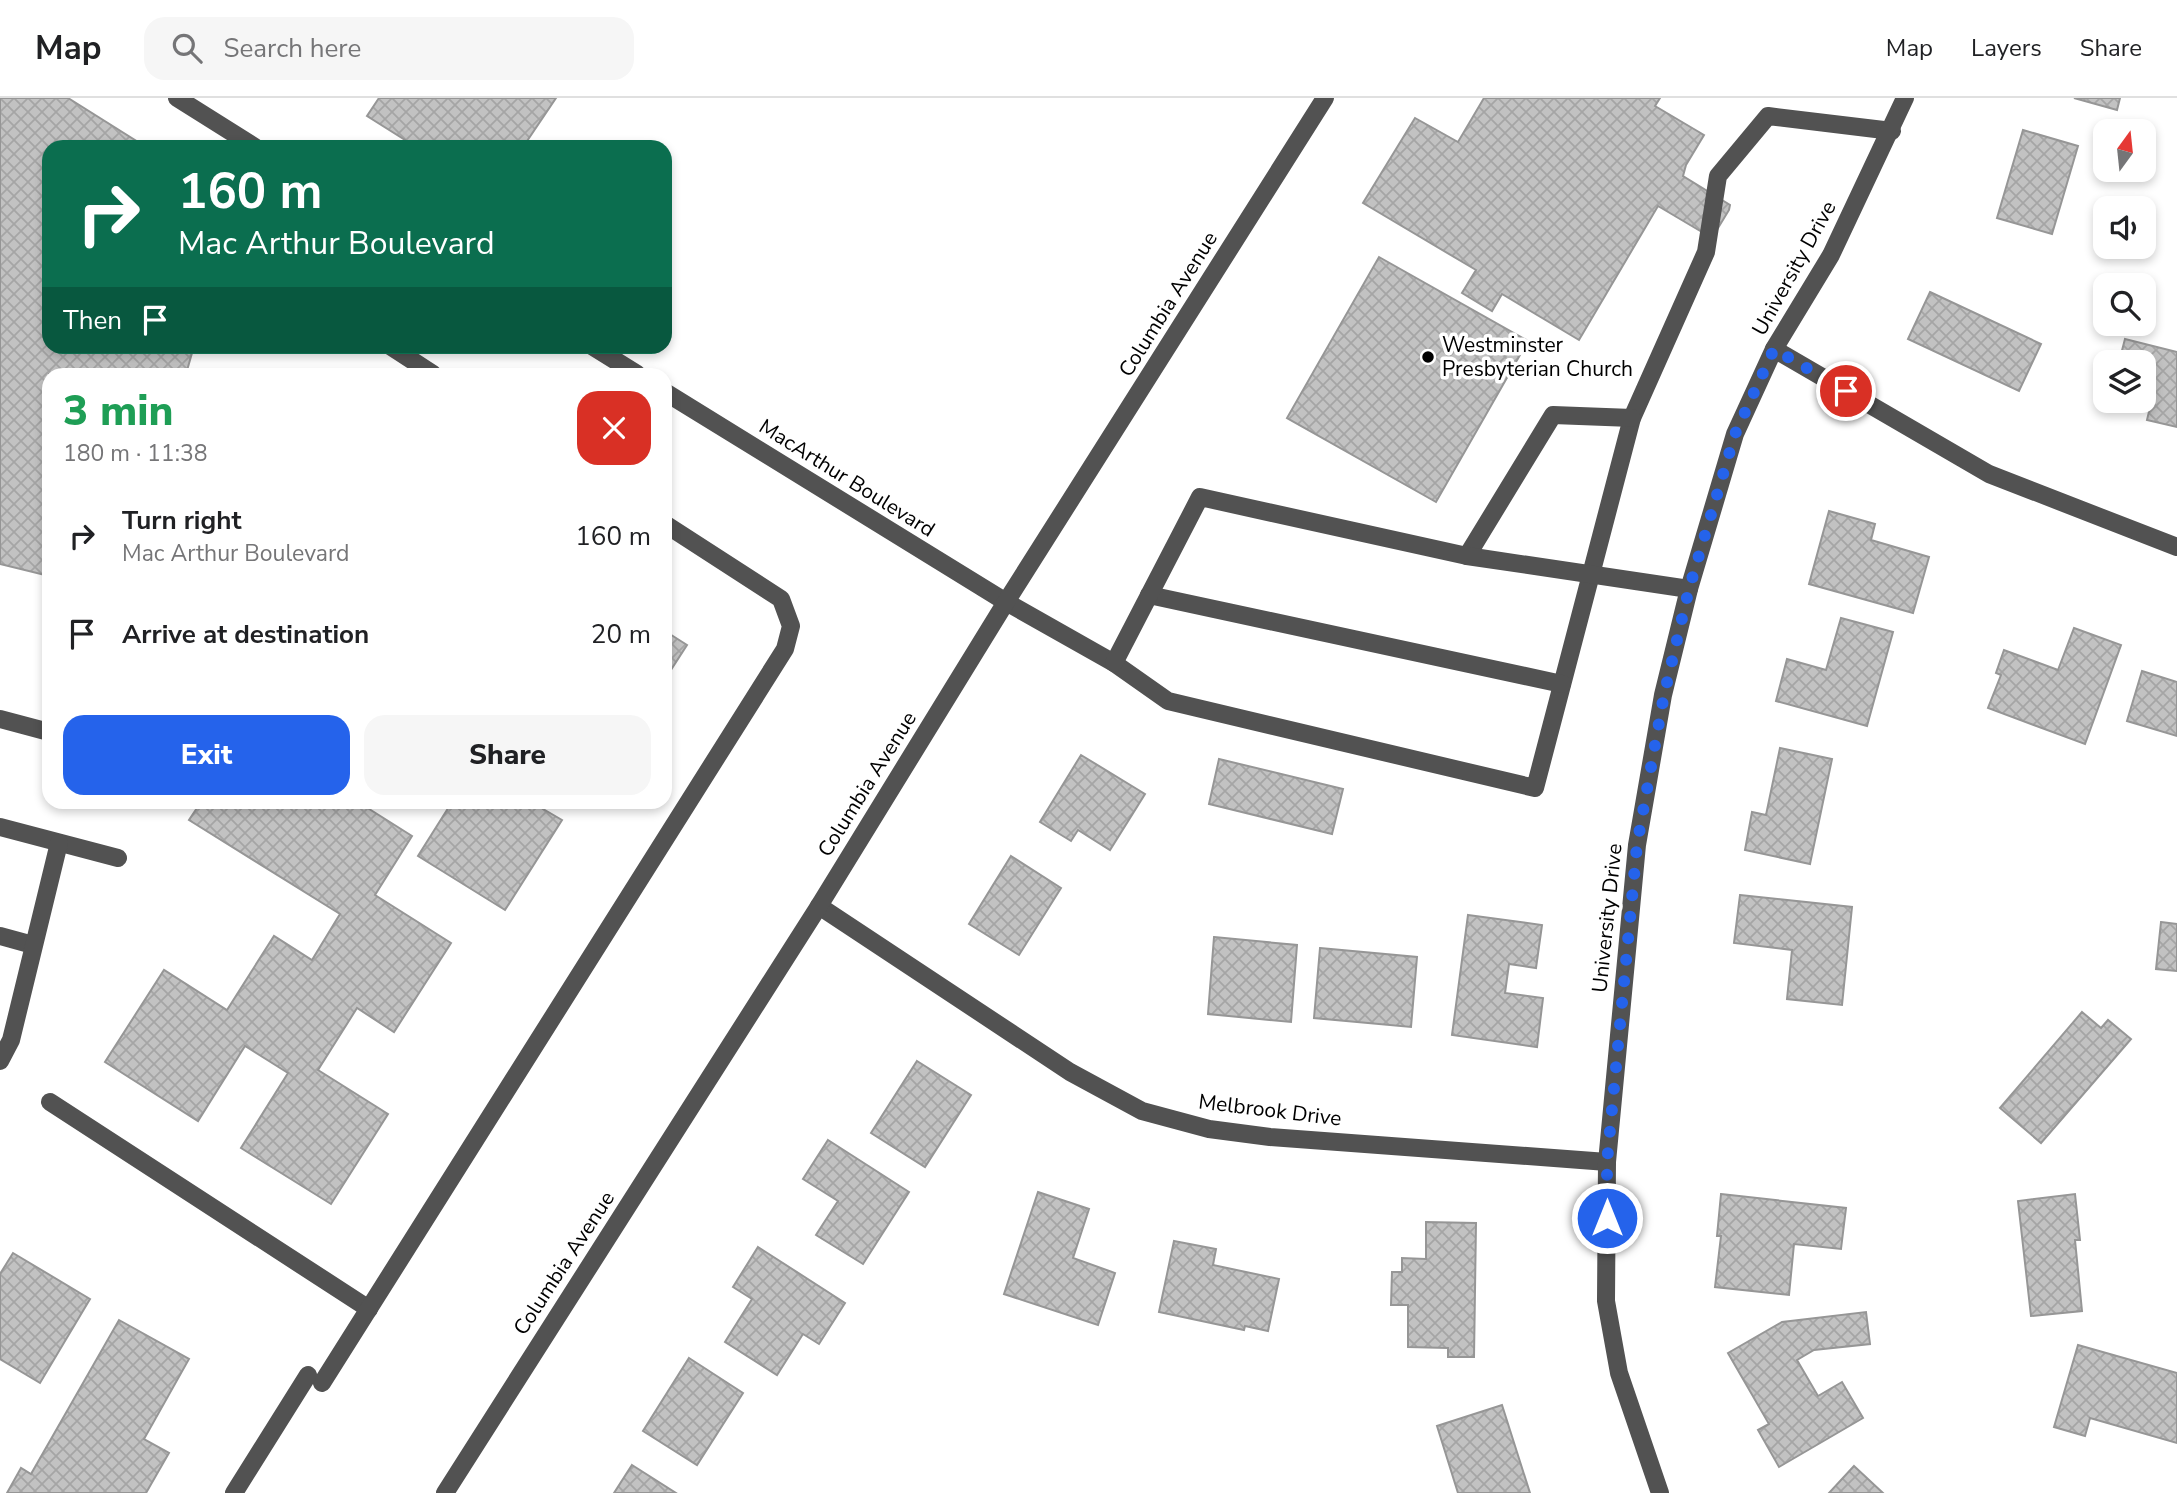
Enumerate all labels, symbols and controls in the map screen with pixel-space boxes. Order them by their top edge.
search box [144,17,634,80]
text: Map [35,26,102,71]
icon: search [168,29,206,67]
text: Search here [224,31,361,66]
text: Map [1886,32,1933,64]
text: Layers [1971,32,2042,64]
text: Share [2080,32,2142,64]
north arrow [2093,119,2156,182]
map controls [2093,119,2156,413]
text: 160 m [178,158,322,225]
icon: right [63,168,154,259]
street label: University Drive [1745,196,1843,340]
button: sound [2093,196,2156,259]
text: Mac Arthur Boulevard [178,222,495,265]
street label: Columbia Avenue [1112,226,1224,382]
button: search [2093,273,2156,336]
icon: arrive [136,301,174,339]
text: Then [63,303,122,338]
place label: Westminster Presbyterian Church [1442,331,1633,383]
marker: Westminster Presbyterian Church [1420,349,1436,365]
button: layers [2093,350,2156,413]
pin [1816,361,1876,421]
icon: arrive [1827,372,1865,410]
text: 3 min [63,383,173,440]
button: close [577,391,651,465]
street label: MacArthur Boulevard [754,413,940,543]
text: 180 m · 11:38 [63,438,208,469]
text: Turn right [122,503,241,538]
icon: right [63,517,101,555]
text: 160 m [575,519,651,554]
text: Mac Arthur Boulevard [122,538,350,569]
icon: arrive [63,615,101,653]
text: Arrive at destination [122,617,369,652]
text: 20 m [591,617,651,652]
street label: Columbia Avenue [811,706,923,862]
button: Exit [63,715,350,795]
button: Share [364,715,651,795]
street label: University Drive [1585,842,1629,994]
street label: Melbrook Drive [1197,1087,1343,1133]
position arrow [1570,1181,1644,1255]
street label: Columbia Avenue [507,1186,621,1340]

